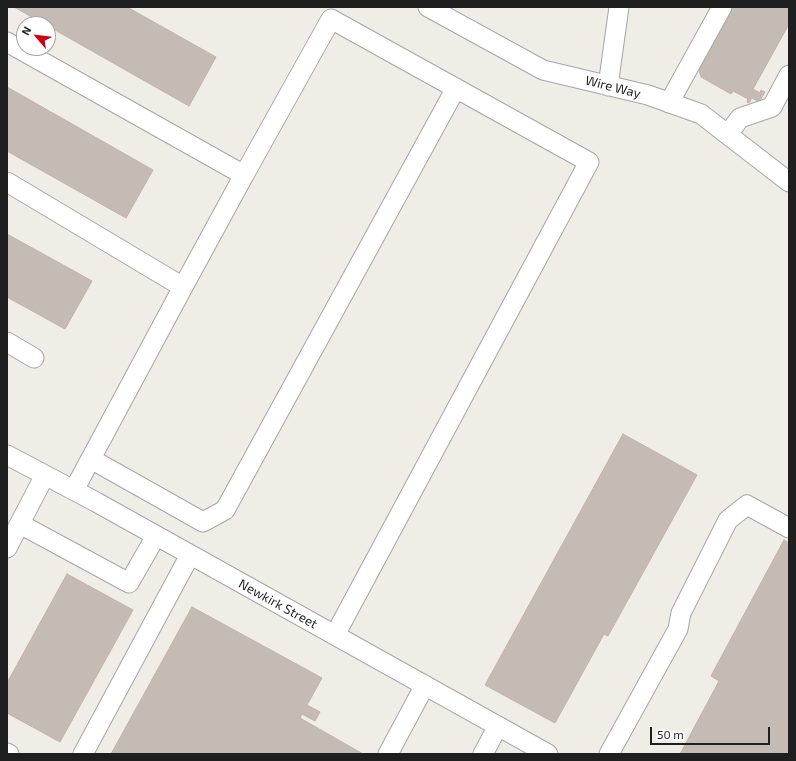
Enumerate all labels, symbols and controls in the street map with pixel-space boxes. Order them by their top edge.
north arrow [16,16,56,56]
text: N [18,24,33,37]
street label: Wire Way [584,73,642,101]
street label: Newkirk Street [236,576,320,632]
scale bar [652,719,772,745]
text: 50 m [657,727,684,741]

